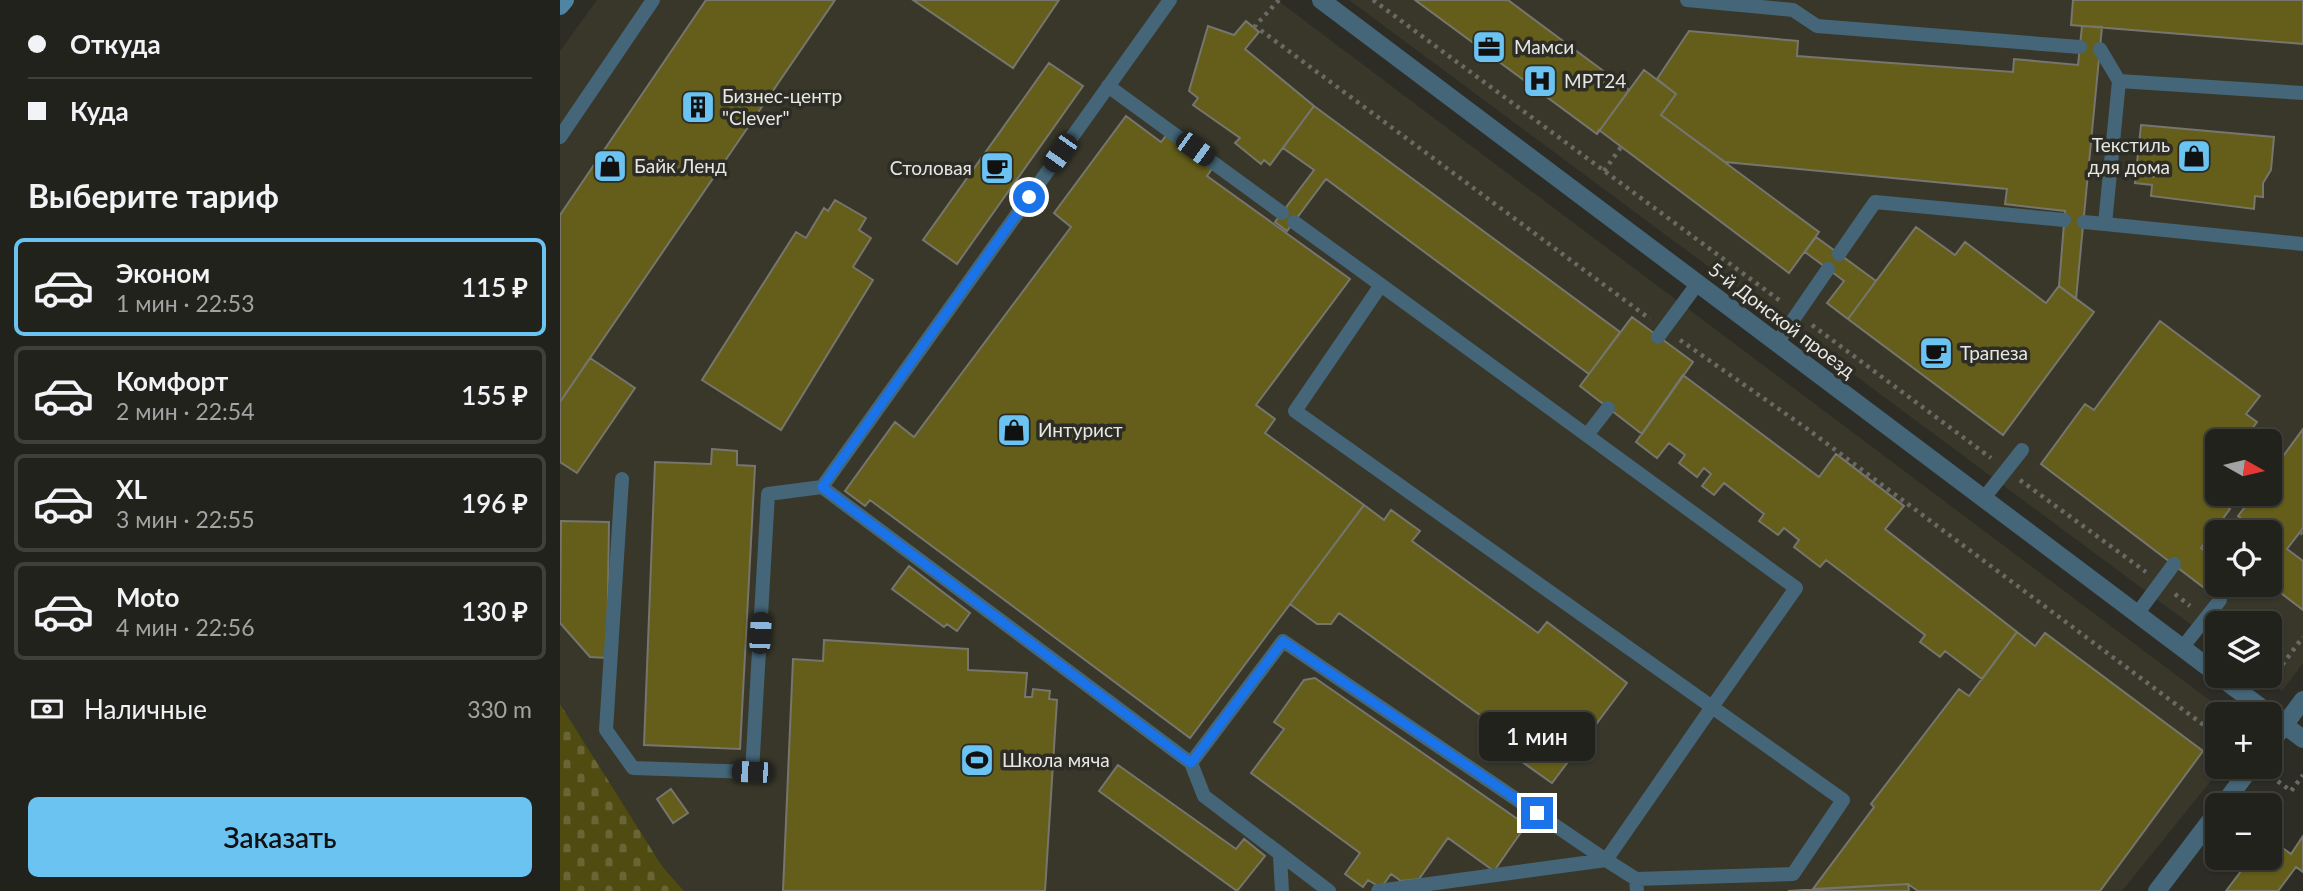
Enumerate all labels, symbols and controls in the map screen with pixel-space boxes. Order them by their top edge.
text: Откуда [70,28,161,60]
office icon: Мамси [1470,28,1508,66]
place label: Мамси [1514,35,1574,58]
hospital icon: МРТ24 [1521,62,1559,100]
place label: МРТ24 [1564,69,1626,92]
place label: Бизнес-центр "Clever" [722,84,842,129]
building icon: Бизнес-центр "Clever" [679,88,717,126]
text: Куда [70,95,129,127]
car [1172,128,1219,170]
car [1040,130,1081,176]
place label: Текстиль для дома [2088,133,2170,178]
shop icon: Текстиль для дома [2175,137,2213,175]
shop icon: Байк Ленд [591,147,629,185]
cafe icon: Столовая [978,149,1016,187]
place label: Байк Ленд [634,154,727,177]
place label: Столовая [890,156,972,179]
text: Выберите тариф [28,176,279,215]
route start [1013,181,1045,213]
icon: car [32,256,95,319]
text: Эконом [116,257,210,289]
street label: 5-й Донской проезд [1705,257,1860,382]
text: 115 ₽ [461,271,528,303]
text: 1 мин · 22:53 [116,289,255,317]
cafe icon: Трапеза [1917,334,1955,372]
place label: Трапеза [1960,341,2028,364]
icon: car [32,364,95,427]
text: Комфорт [116,365,228,397]
text: 155 ₽ [461,379,528,411]
text: 2 мин · 22:54 [116,397,255,425]
shop icon: Интурист [995,411,1033,449]
place label: Интурист [1038,418,1123,441]
north arrow [2205,429,2282,506]
map controls [2205,429,2282,870]
icon: car [32,472,95,535]
text: XL [116,473,147,505]
text: 196 ₽ [461,487,528,519]
text: 3 мин · 22:55 [116,505,255,533]
button: locate [2205,520,2282,597]
icon: car [32,580,95,643]
text: Moto [116,581,179,613]
text: 130 ₽ [461,595,528,627]
car [749,611,772,655]
button: layers [2205,611,2282,688]
text: 4 мин · 22:56 [116,613,255,641]
icon: cash [28,690,66,728]
text: Наличные [84,693,207,725]
text: 330 m [467,695,532,723]
button: + [2205,702,2282,779]
callout: 1 мин [1479,712,1595,760]
text: 1 мин [1506,722,1568,750]
sports icon: Школа мяча [958,741,996,779]
place label: Школа мяча [1002,748,1110,771]
car [731,761,774,783]
button: − [2205,793,2282,870]
button: Заказать [28,797,532,877]
route end [1521,797,1553,829]

